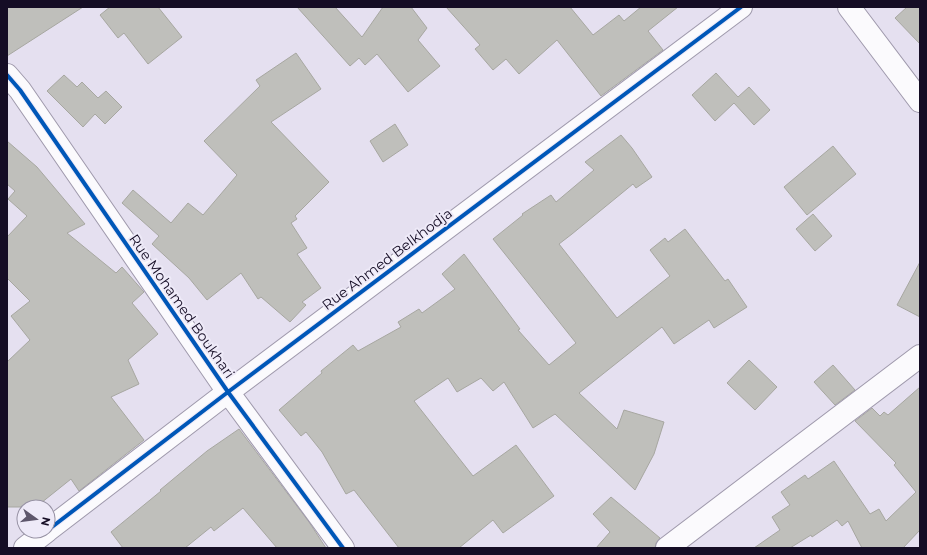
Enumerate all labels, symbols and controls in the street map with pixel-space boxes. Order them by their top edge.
street label: Rue Ahmed Belkhodja [318,204,456,314]
street label: Rue Mohamed Boukhari [125,230,239,382]
north arrow [16,499,56,539]
text: N [38,515,54,527]

